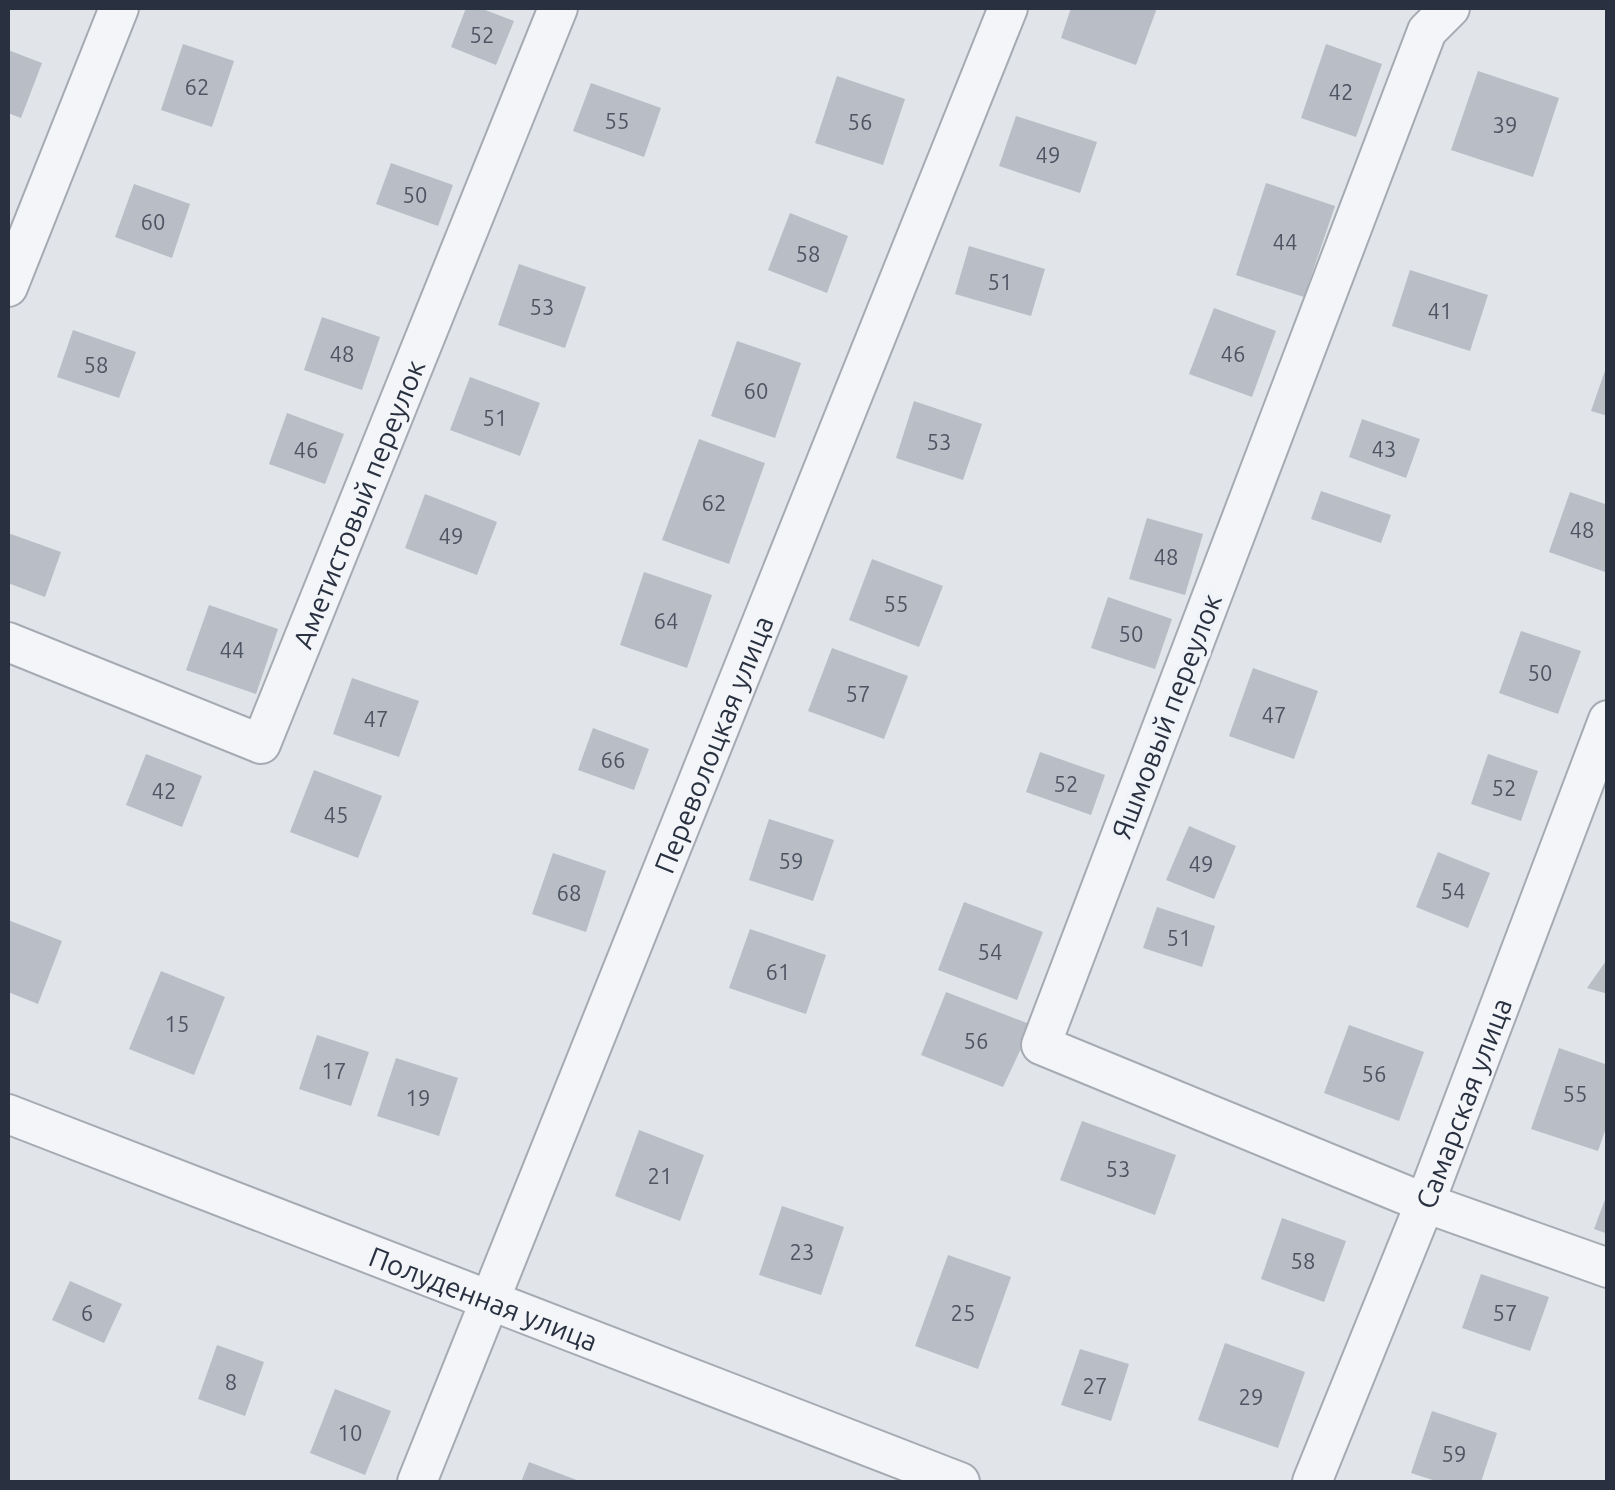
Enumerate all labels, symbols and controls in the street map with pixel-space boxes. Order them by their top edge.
house number: 52 [470,22,494,47]
house number: 62 [185,74,209,99]
house number: 42 [1329,79,1353,104]
house number: 55 [605,108,629,133]
house number: 56 [848,109,872,134]
house number: 39 [1493,112,1517,137]
house number: 49 [1036,142,1060,167]
house number: 50 [403,182,427,207]
house number: 60 [141,209,165,234]
house number: 44 [1273,229,1297,254]
house number: 58 [796,241,820,266]
house number: 51 [988,269,1012,294]
house number: 53 [530,294,554,319]
house number: 41 [1428,298,1452,323]
house number: 48 [330,341,354,366]
house number: 46 [1221,341,1245,366]
house number: 58 [84,352,108,377]
street label: Аметистовый переулок [286,355,430,652]
house number: 60 [744,378,768,403]
house number: 51 [483,405,507,430]
house number: 53 [927,429,951,454]
house number: 43 [1372,436,1396,461]
house number: 46 [294,437,318,462]
house number: 62 [702,490,726,515]
house number: 48 [1570,517,1594,542]
house number: 49 [439,523,463,548]
house number: 48 [1154,544,1178,569]
street label: Яшмовый переулок [1105,589,1227,843]
house number: 55 [884,591,908,616]
house number: 64 [654,608,678,633]
street label: Переволоцкая улица [647,611,778,877]
house number: 50 [1119,621,1143,646]
house number: 44 [220,637,244,662]
house number: 50 [1528,660,1552,685]
house number: 57 [846,681,870,706]
house number: 47 [1262,702,1286,727]
house number: 47 [364,706,388,731]
house number: 66 [601,747,625,772]
house number: 52 [1054,771,1078,796]
house number: 52 [1492,775,1516,800]
house number: 42 [152,778,176,803]
house number: 45 [324,802,348,827]
house number: 59 [779,848,803,873]
house number: 49 [1189,851,1213,876]
house number: 54 [1441,878,1465,903]
house number: 68 [557,880,581,905]
house number: 51 [1167,925,1191,950]
house number: 54 [978,939,1002,964]
house number: 61 [766,959,790,984]
street label: Самарская улица [1409,993,1517,1213]
house number: 15 [165,1011,189,1036]
house number: 56 [964,1028,988,1053]
house number: 17 [322,1058,346,1083]
house number: 56 [1362,1061,1386,1086]
house number: 55 [1563,1081,1587,1106]
house number: 19 [406,1085,430,1110]
house number: 53 [1106,1156,1130,1181]
house number: 21 [648,1163,672,1188]
house number: 23 [790,1239,814,1264]
street label: Полуденная улица [365,1240,602,1356]
house number: 58 [1291,1248,1315,1273]
house number: 6 [81,1300,93,1325]
house number: 25 [951,1300,975,1325]
house number: 57 [1493,1300,1517,1325]
house number: 8 [225,1369,237,1394]
house number: 27 [1083,1373,1107,1398]
house number: 29 [1239,1384,1263,1409]
house number: 10 [338,1420,362,1445]
house number: 59 [1442,1441,1466,1466]

